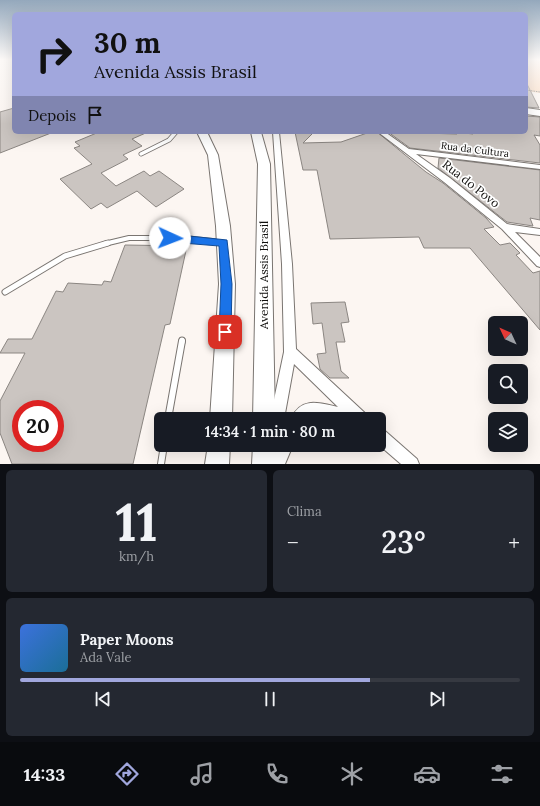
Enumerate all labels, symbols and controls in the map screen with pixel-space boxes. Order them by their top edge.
text: 30 m [94,25,161,61]
icon: right [28,28,80,80]
text: Avenida Assis Brasil [94,60,257,83]
icon: arrive [84,104,106,126]
text: Depois [28,106,76,125]
street label: Rua da Cultura [440,139,510,160]
street label: Rua do Povo [440,157,503,211]
position arrow [149,217,191,259]
street label: Avenida Assis Brasil [256,221,271,330]
pin [208,315,242,349]
north arrow [488,316,528,356]
map controls [488,316,528,452]
icon: arrive [214,321,236,343]
button: search [488,364,528,404]
speed limit sign: 20 [12,400,64,452]
button: layers [488,412,528,452]
text: 14:34 · 1 min · 80 m [205,422,335,441]
text: 11 [115,489,158,555]
text: Clima [287,503,322,520]
text: 23° [381,523,426,561]
text: − [287,528,299,556]
text: + [508,528,520,556]
text: km/h [119,548,154,565]
text: Paper Moons [80,630,174,649]
text: Ada Vale [80,649,132,666]
icon: previous [92,688,114,710]
icon: pause [259,688,281,710]
icon: next [426,688,448,710]
icon: directions [113,760,141,788]
icon: music [188,760,216,788]
icon: phone [263,760,291,788]
icon: climate [338,760,366,788]
icon: car [413,760,441,788]
icon: filters [488,760,516,788]
text: 14:33 [24,763,65,786]

